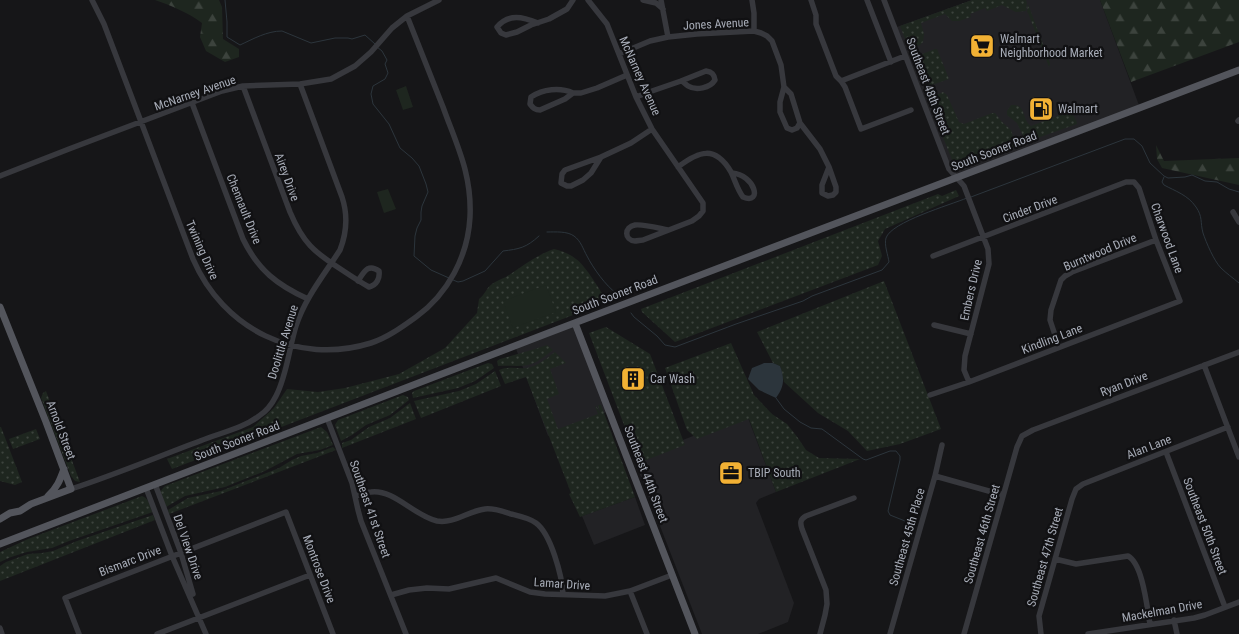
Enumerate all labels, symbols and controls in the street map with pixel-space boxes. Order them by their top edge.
street label: Jones Avenue [683,15,750,33]
place label: Walmart Neighborhood Market [1000,32,1103,60]
supermarket icon: Walmart Neighborhood Market [969,33,995,59]
street label: McNarney Avenue [616,34,664,118]
street label: Southeast 48th Street [903,36,953,137]
street label: McNarney Avenue [152,72,238,113]
fuel station icon: Walmart [1028,96,1054,122]
place label: Walmart [1058,102,1098,116]
street label: South Sooner Road [949,128,1039,174]
street label: Airey Drive [272,151,302,203]
street label: Chennault Drive [224,172,265,246]
street label: Cinder Drive [1001,192,1060,226]
street label: Charwood Lane [1148,201,1186,275]
street label: Twining Drive [183,218,221,282]
street label: Burntwood Drive [1061,230,1139,274]
street label: Embers Drive [957,258,985,322]
street label: South Sooner Road [570,272,660,318]
street label: Doolittle Avenue [265,303,301,381]
street label: Kindling Lane [1020,321,1085,357]
building icon: Car Wash [620,366,646,392]
street label: Ryan Drive [1098,368,1150,399]
place label: Car Wash [650,372,695,386]
street label: Arnold Street [43,399,79,462]
street label: South Sooner Road [192,418,282,464]
street label: Southeast 44th Street [621,424,671,525]
street label: Alan Lane [1125,432,1174,462]
street label: Southeast 41st Street [347,458,393,560]
office icon: TBIP South [718,460,744,486]
place label: TBIP South [748,466,801,480]
street label: Southeast 50th Street [1180,476,1230,577]
street label: Southeast 46th Street [961,482,1003,585]
street label: Southeast 45th Place [886,486,928,587]
street label: Southeast 47th Street [1024,505,1066,608]
street label: Del View Drive [170,513,206,582]
street label: Montrose Drive [300,533,339,605]
street label: Bismarc Drive [97,543,163,579]
street label: Lamar Drive [533,575,591,593]
street label: Mackelman Drive [1121,597,1204,625]

